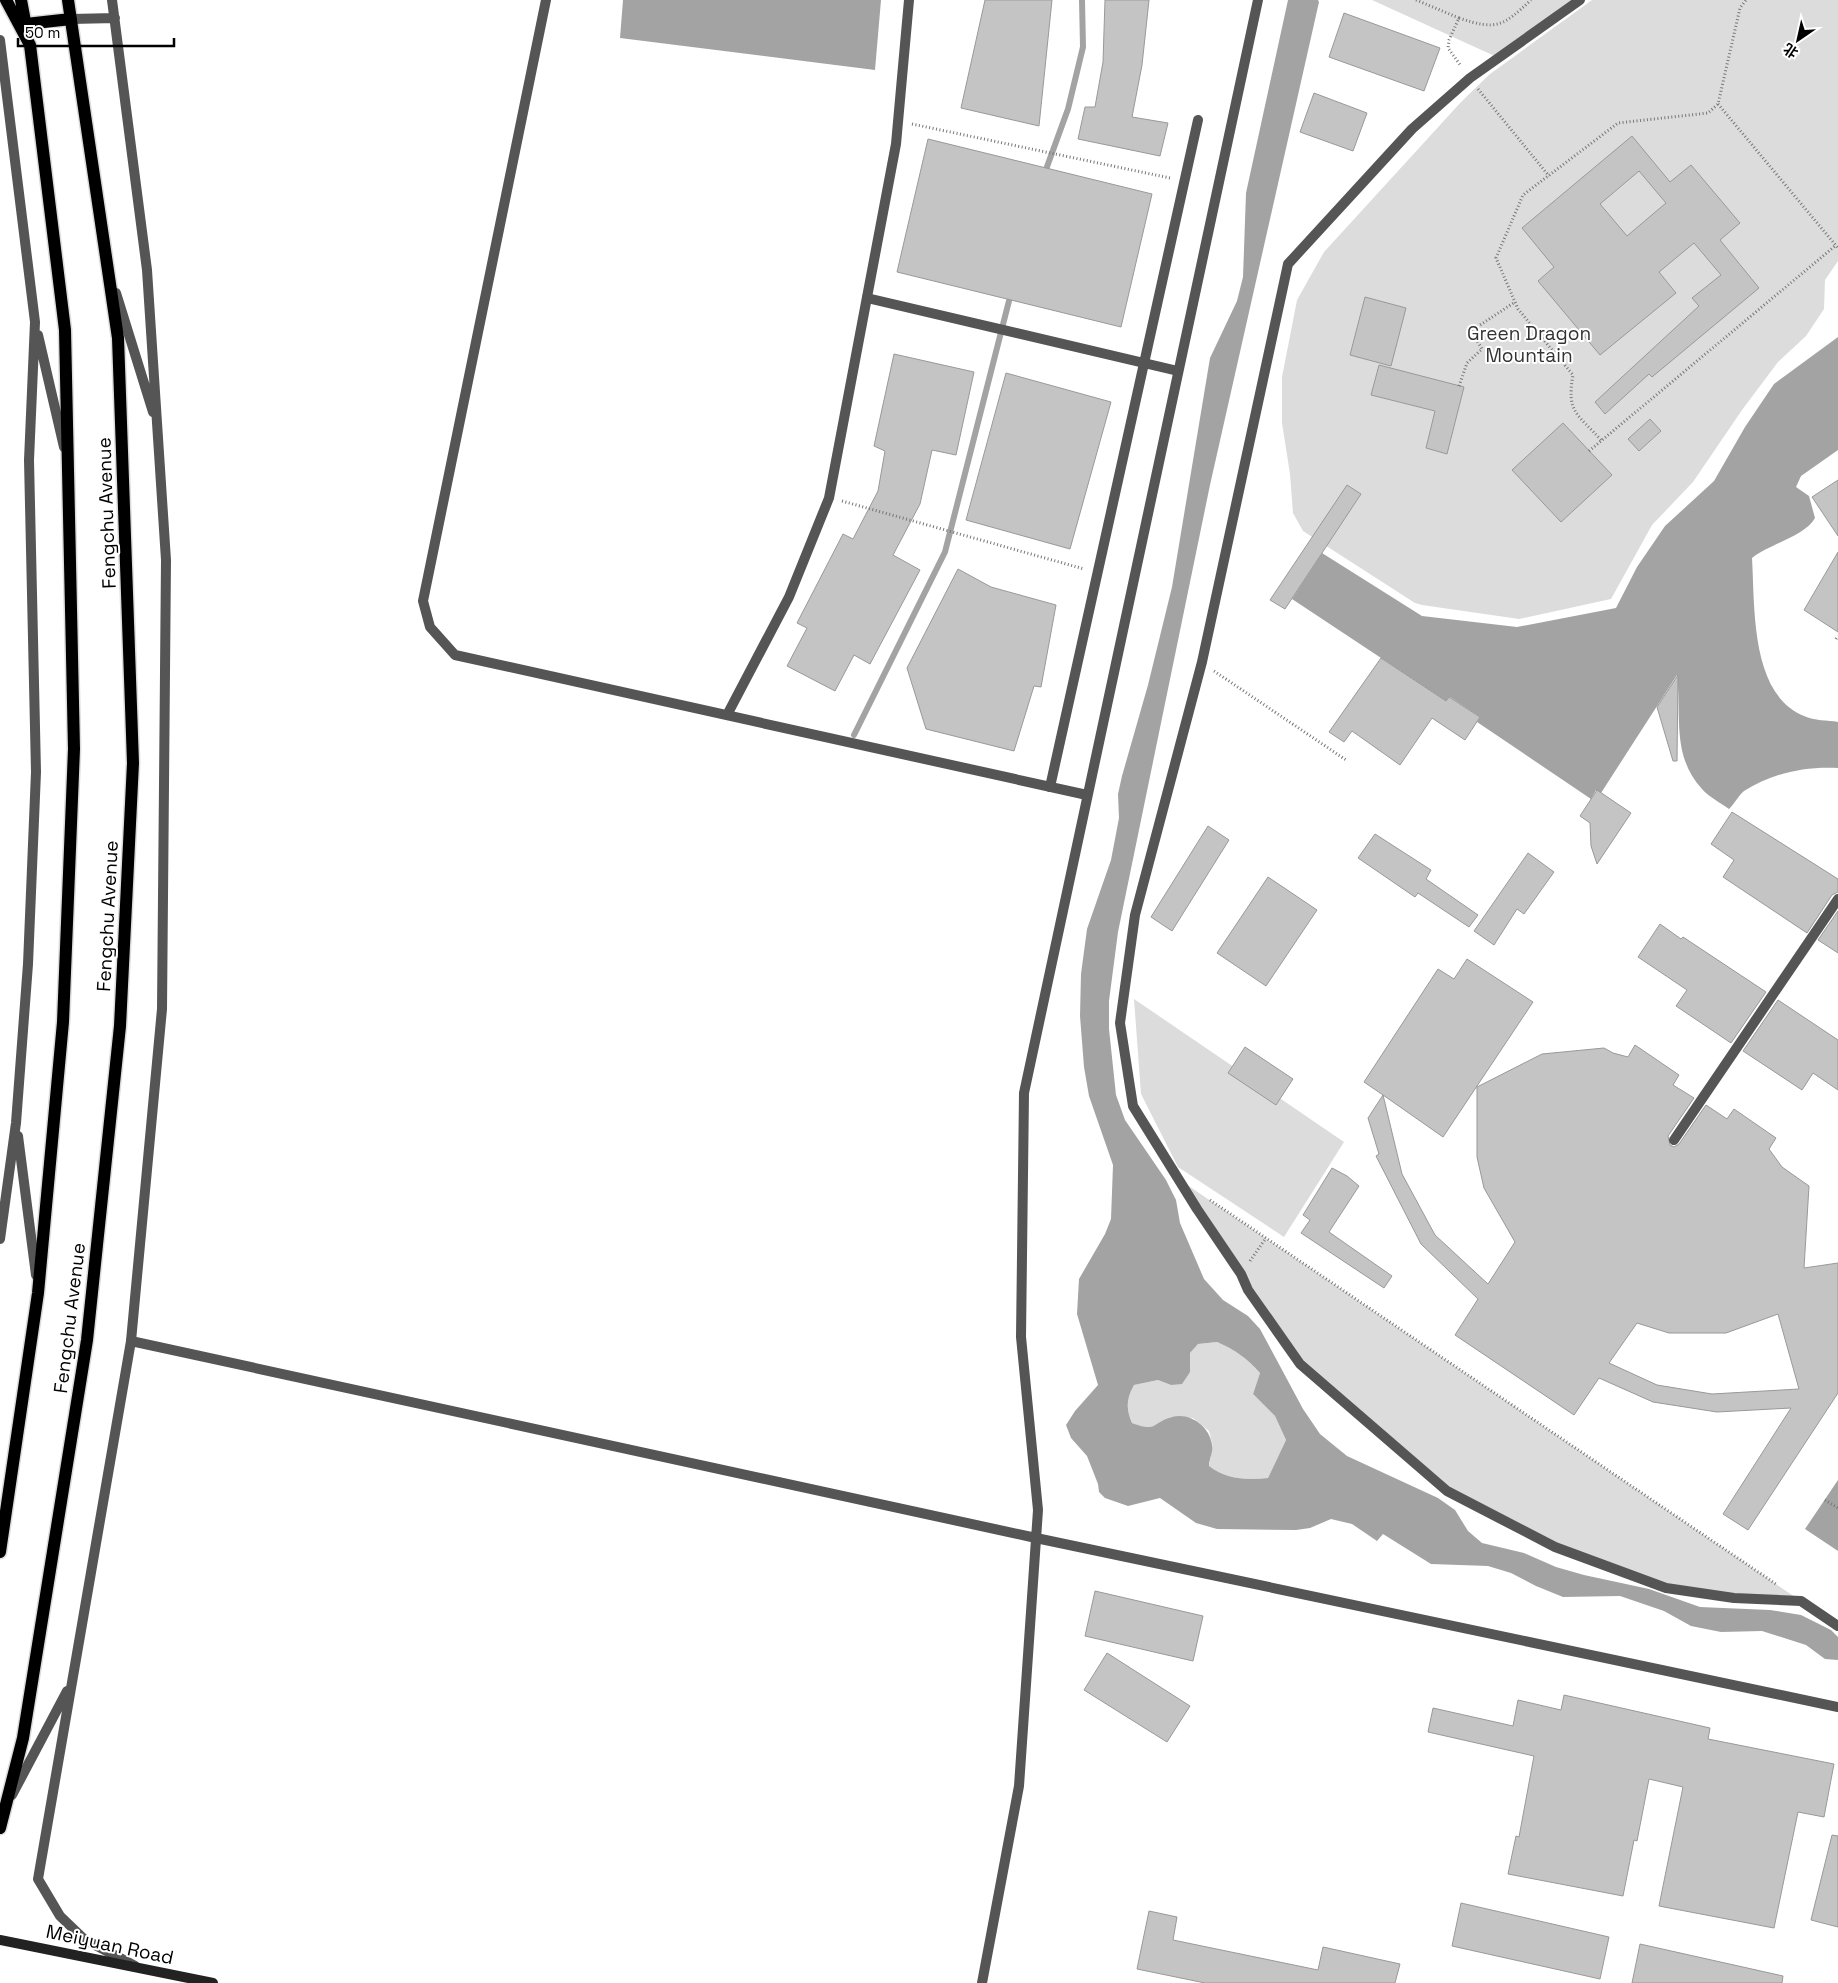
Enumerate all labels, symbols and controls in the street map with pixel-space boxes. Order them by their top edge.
scale bar [18,15,174,47]
north arrow [1773,15,1823,65]
text: 50 m [25,23,60,42]
text: 北 [1780,39,1802,62]
park label: Green Dragon Mountain [1467,321,1591,368]
street label: Fengchu Avenue [91,437,122,589]
street label: Fengchu Avenue [91,840,124,992]
street label: Fengchu Avenue [48,1241,91,1395]
street label: Meiyuan Road [44,1919,176,1970]

